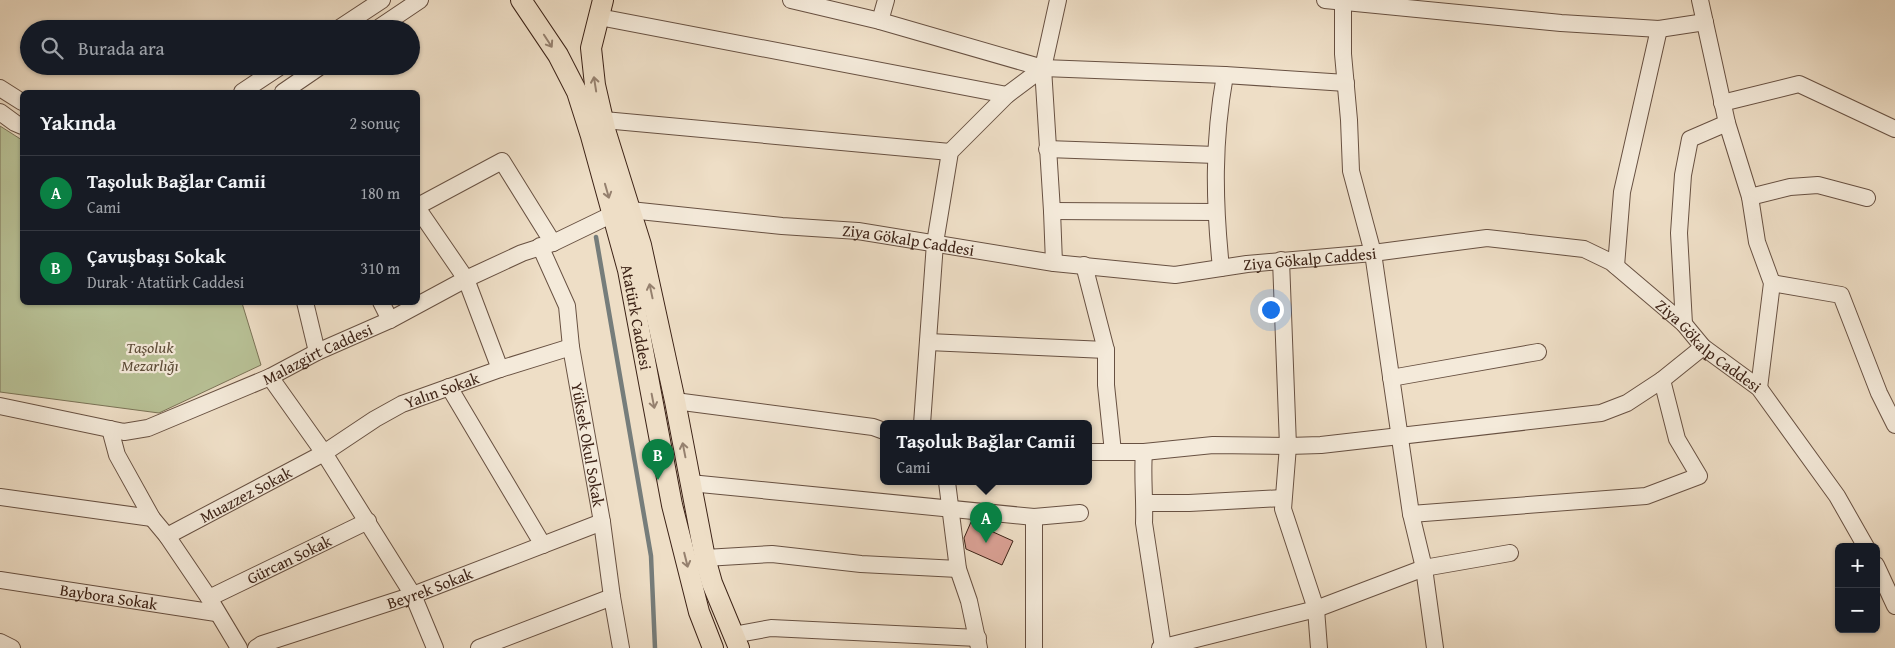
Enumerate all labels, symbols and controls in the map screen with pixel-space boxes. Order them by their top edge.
search box [20,20,420,75]
one-way arrow [543,33,553,47]
icon: search [38,34,66,62]
text: Burada ara [78,34,165,62]
one-way arrow [590,76,600,92]
text: Yakında [40,107,116,138]
text: 2 sonuç [350,111,400,135]
text: Taşoluk Bağlar Camii [87,167,266,195]
text: A [51,181,61,205]
text: 180 m [360,181,400,205]
one-way arrow [603,183,612,199]
text: Cami [87,195,121,219]
street label: Ziya Gökalp Caddesi [842,218,977,262]
street label: Ziya Gökalp Caddesi [1242,241,1378,276]
text: Çavuşbaşı Sokak [87,242,226,270]
text: B [51,256,61,280]
text: 310 m [360,256,400,280]
street label: Atatürk Caddesi [615,261,659,373]
text: Durak · Atatürk Caddesi [87,270,244,294]
one-way arrow [646,284,655,300]
street label: Ziya Gökalp Caddesi [1651,293,1767,398]
your location [1258,297,1284,323]
street label: Malazgirt Caddesi [259,317,377,391]
park label: Taşoluk Mezarlığı [121,335,179,377]
street label: Yalın Sokak [401,365,483,414]
street label: Yüksek Okul Sokak [565,380,611,510]
one-way arrow [648,393,658,409]
popup [880,420,1092,485]
text: Taşoluk Bağlar Camii [897,427,1075,455]
pin: B [642,439,674,480]
one-way arrow [679,443,689,459]
text: Cami [897,455,930,479]
street label: Muazzez Sokak [195,460,297,529]
pin: A [970,502,1002,543]
street label: Gürcan Sokak [243,528,336,590]
map controls [1835,543,1880,633]
button: + [1835,543,1880,588]
one-way arrow [682,551,691,567]
street label: Beyrek Sokak [384,561,477,615]
street label: Baybora Sokak [58,577,160,616]
button: − [1835,588,1880,633]

